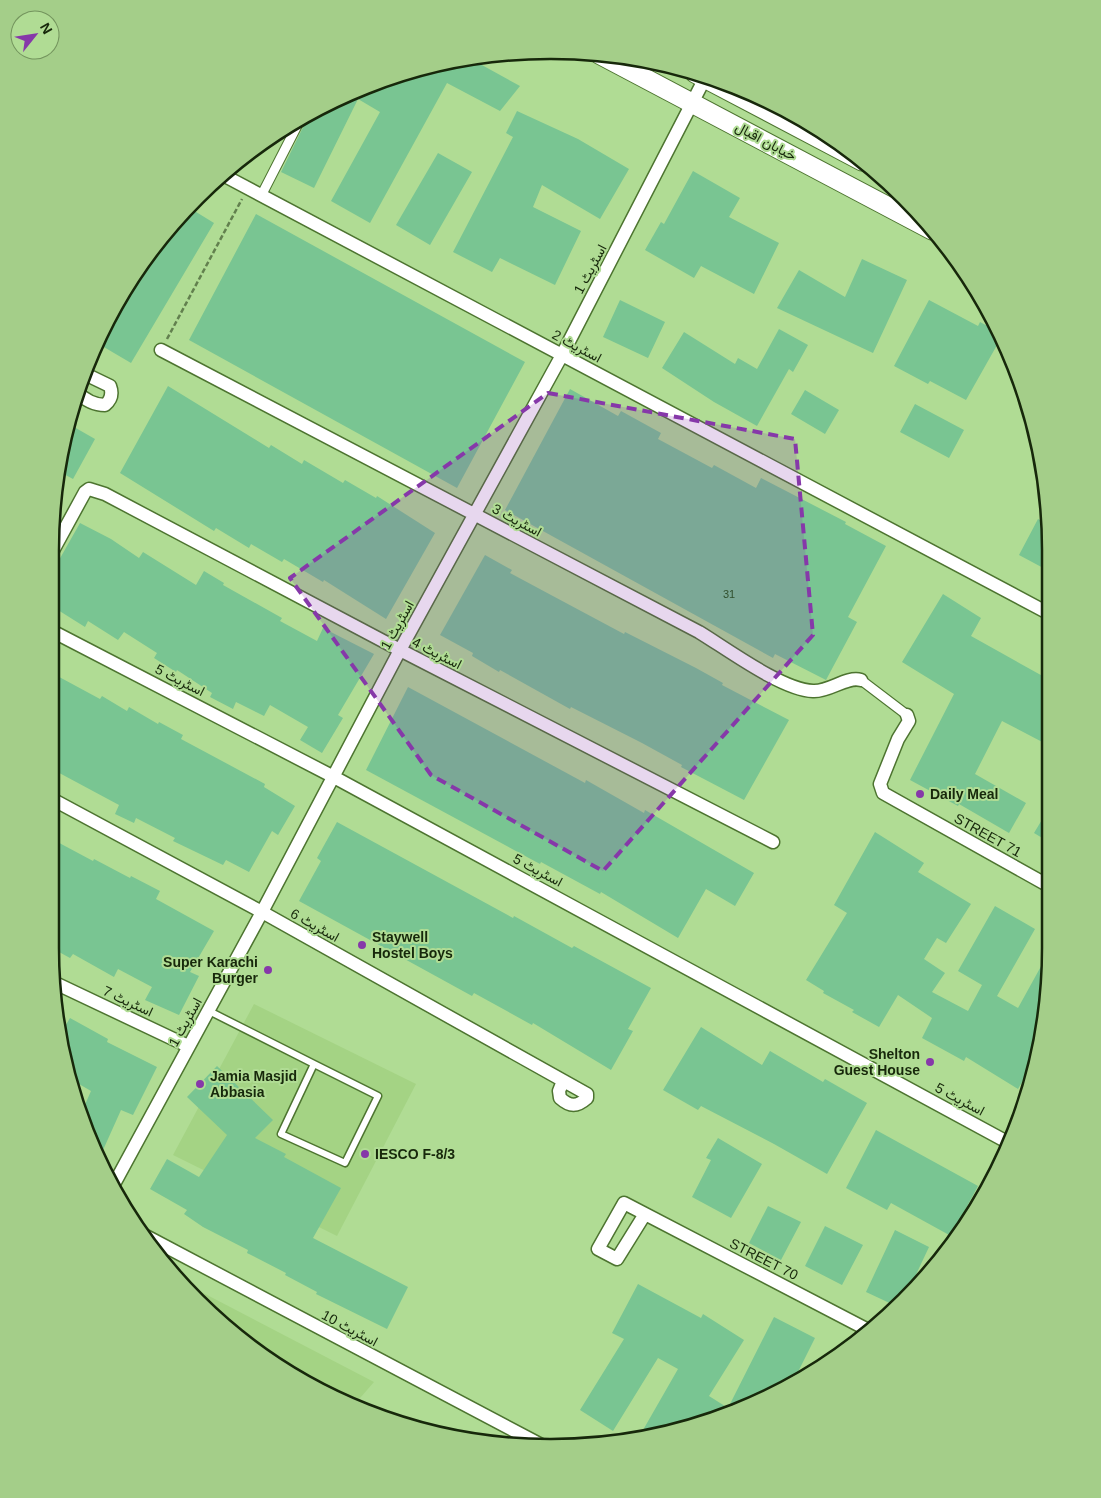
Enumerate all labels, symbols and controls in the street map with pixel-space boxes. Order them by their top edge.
north arrow [10,10,60,60]
text: N [37,20,56,37]
street label: خیابان اقبال [732,118,799,165]
street label: اسٹریٹ 1 [570,242,611,297]
street label: اسٹریٹ 2 [549,326,604,367]
street label: اسٹریٹ 3 [489,500,544,541]
house number: 31 [723,588,735,600]
street label: اسٹریٹ 1 [377,598,418,653]
street label: اسٹریٹ 4 [409,634,464,673]
street label: اسٹریٹ 5 [152,661,207,700]
place label: Daily Meal [930,786,998,802]
marker: Daily Meal [914,788,926,800]
street label: STREET 71 [952,810,1025,860]
street label: اسٹریٹ 5 [510,850,565,891]
street label: اسٹریٹ 6 [287,905,342,946]
place label: Staywell Hostel Boys [372,929,453,961]
marker: Staywell Hostel Boys [356,939,368,951]
place label: Super Karachi Burger [163,954,259,986]
marker: Super Karachi Burger [262,964,274,976]
street label: اسٹریٹ 7 [100,982,156,1020]
street label: اسٹریٹ 1 [165,995,206,1050]
place label: Shelton Guest House [834,1046,920,1078]
marker: Shelton Guest House [924,1056,936,1068]
place label: Jamia Masjid Abbasia [210,1068,297,1100]
marker: Jamia Masjid Abbasia [194,1078,206,1090]
street label: اسٹریٹ 5 [932,1079,987,1120]
place label: IESCO F-8/3 [375,1146,455,1162]
marker: IESCO F-8/3 [359,1148,371,1160]
street label: STREET 70 [727,1235,801,1283]
street label: اسٹریٹ 10 [319,1307,381,1350]

